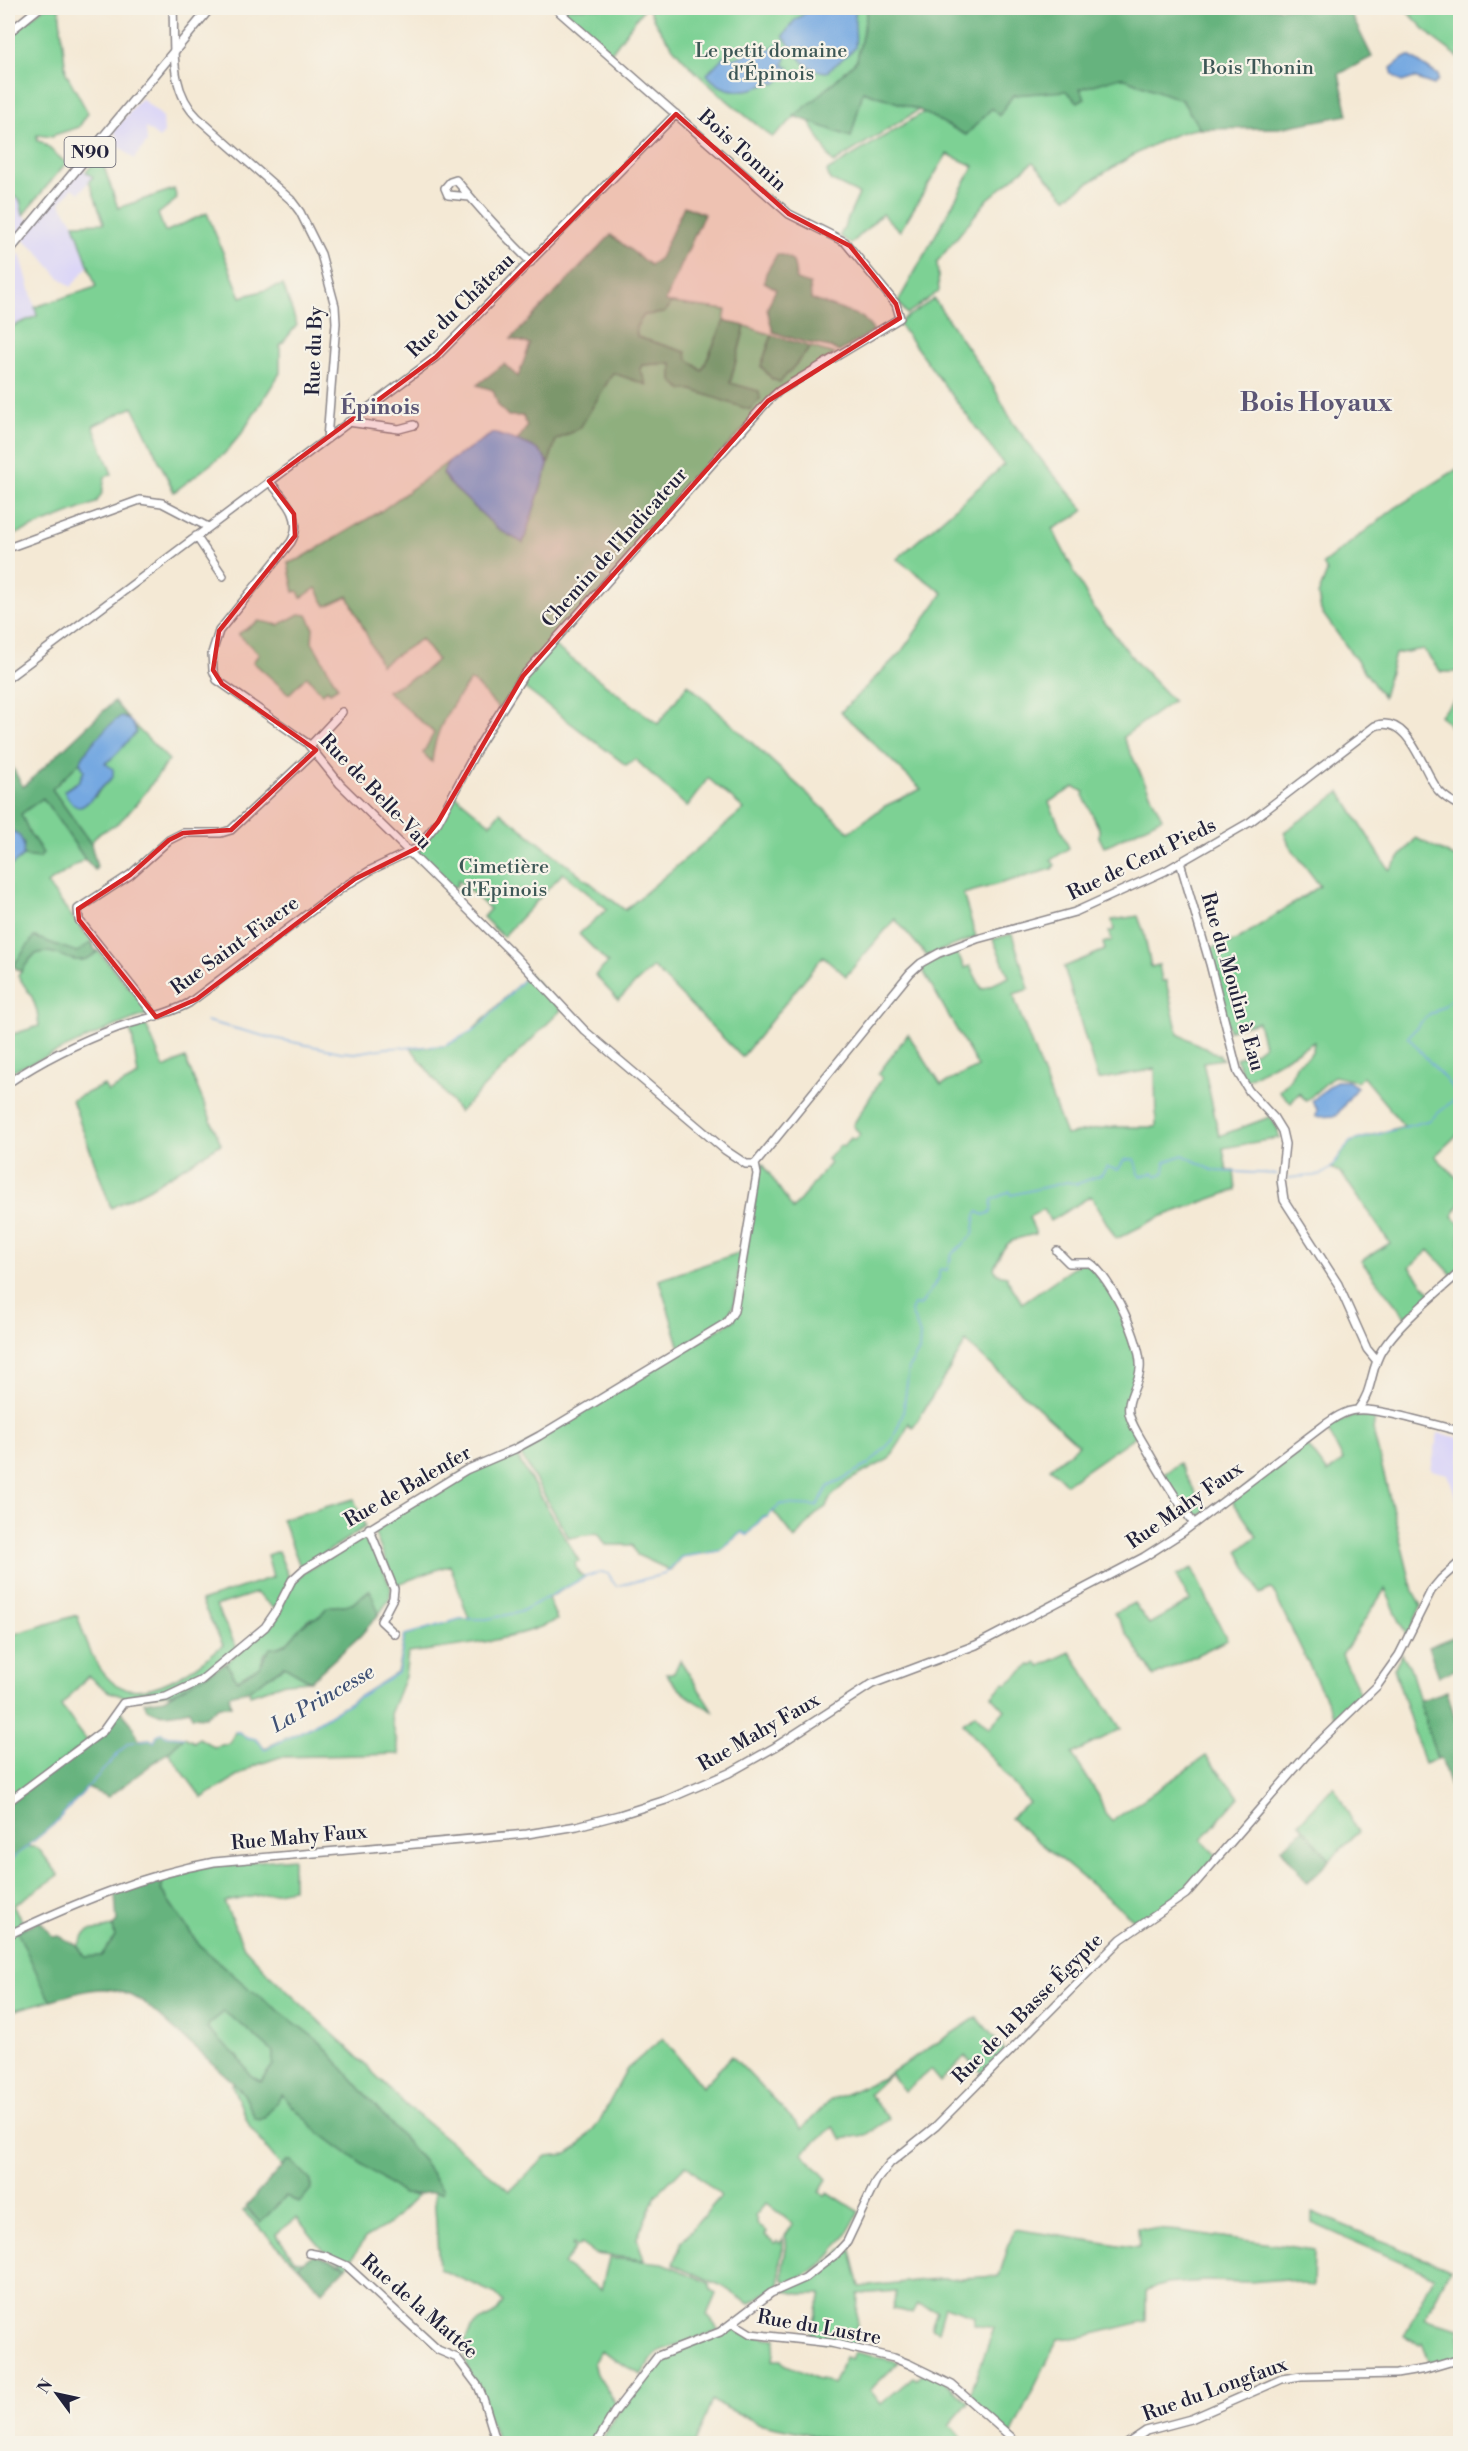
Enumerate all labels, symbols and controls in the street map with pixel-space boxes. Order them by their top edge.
park label: Le petit domaine d'Épinois [695,39,847,87]
park label: Bois Thonin [1201,56,1314,81]
street label: Bois Tonnin [692,104,792,197]
road number: N90 [64,137,116,167]
street label: Rue du Château [402,248,521,364]
street label: Rue du By [301,306,329,396]
district label: Bois Hoyaux [1240,387,1392,419]
district label: Épinois [340,392,420,421]
street label: Chemin de l'Indicateur [537,463,694,633]
street label: Rue de Belle-Vau [313,729,437,856]
street label: Rue de Cent Pieds [1064,813,1220,907]
park label: Cimetière d'Epinois [459,855,549,903]
street label: Rue du Moulin à Eau [1195,890,1270,1075]
street label: Rue Saint-Fiacre [166,891,304,1001]
street label: Rue de Balenfer [340,1440,476,1534]
street label: Rue Mahy Faux [1122,1456,1249,1555]
water label: La Princesse [266,1659,379,1739]
street label: Rue Mahy Faux [694,1688,825,1778]
street label: Rue Mahy Faux [230,1820,369,1856]
street label: Rue de la Basse Égypte [946,1927,1109,2090]
street label: Rue de la Mattée [355,2249,483,2365]
street label: Rue du Lustre [755,2305,883,2351]
street label: Rue du Longfaux [1139,2352,1291,2428]
north arrow [27,2364,87,2424]
text: N [33,2375,57,2397]

